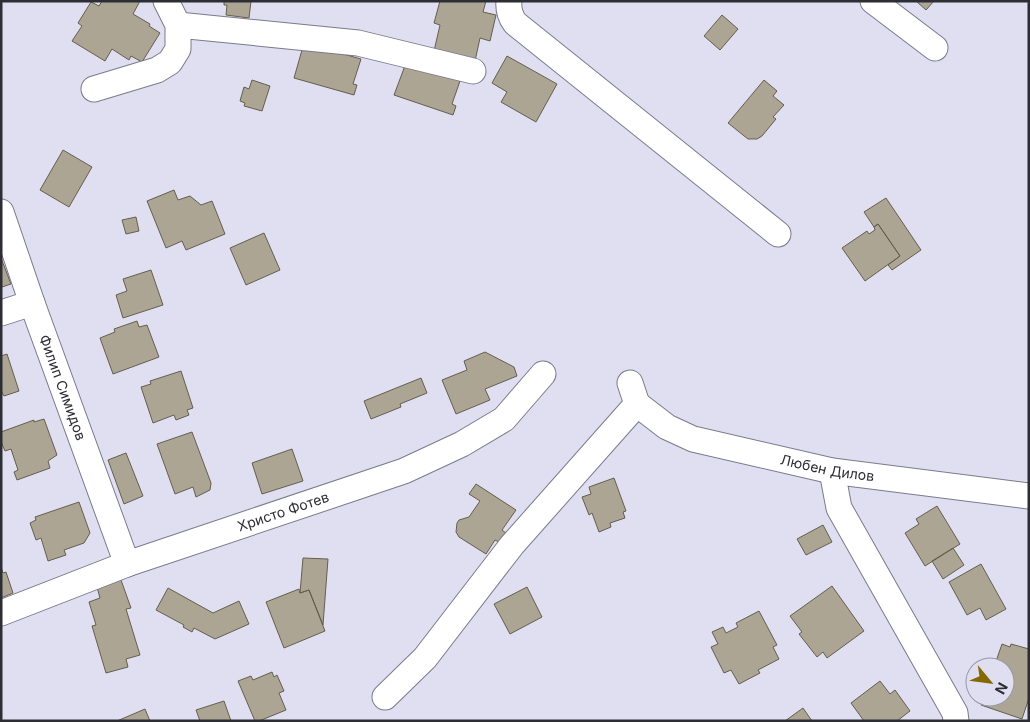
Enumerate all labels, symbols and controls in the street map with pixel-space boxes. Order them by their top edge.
street label: Филип Симидов [36,332,90,442]
street label: Любен Дилов [779,450,875,484]
street label: Христо Фотев [235,488,331,534]
north arrow [965,657,1015,707]
text: N [992,680,1012,697]

